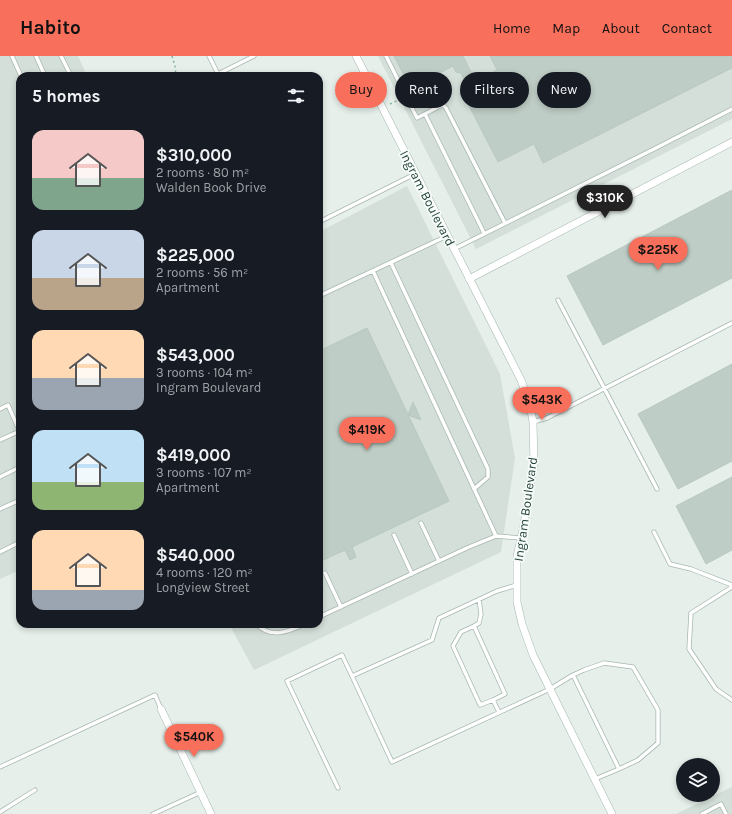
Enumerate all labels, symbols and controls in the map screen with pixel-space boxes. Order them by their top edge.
text: Habito [20,17,81,39]
text: Home [493,20,530,37]
text: Map [552,20,580,37]
text: About [602,20,640,37]
text: Contact [662,20,712,37]
chip: Buy [335,72,387,108]
chip: Rent [395,72,452,108]
chip: Filters [460,72,529,108]
chip: New [537,72,591,108]
icon: filters [285,85,307,107]
text: 5 homes [32,86,101,106]
text: $310,000 [156,145,232,165]
icon: home [64,146,112,194]
street label: Ingram Boulevard [397,148,458,249]
text: 2 rooms · 80 m² [156,165,249,180]
text: Walden Book Drive [156,180,266,195]
pin: $310K [577,185,633,219]
text: $310K [586,190,624,205]
pin: $225K [630,237,686,271]
text: $225K [638,242,678,257]
text: $225,000 [156,245,235,265]
icon: home [64,246,112,294]
text: 2 rooms · 56 m² [156,265,248,280]
text: Apartment [156,280,219,295]
text: $543,000 [156,345,235,365]
icon: home [64,346,112,394]
text: 3 rooms · 104 m² [156,365,253,380]
text: Ingram Boulevard [156,380,261,395]
pin: $543K [514,387,570,421]
text: $543K [522,392,562,407]
pin: $419K [339,417,395,451]
text: $419K [348,422,386,437]
text: $419,000 [156,445,231,465]
icon: home [64,446,112,494]
street label: Ingram Boulevard [511,456,540,562]
text: 3 rooms · 107 m² [156,465,252,480]
text: Apartment [156,480,219,495]
text: $540,000 [156,545,235,565]
icon: home [64,546,112,594]
text: 4 rooms · 120 m² [156,565,253,580]
text: Longview Street [156,580,250,595]
pin: $540K [166,724,222,758]
text: $540K [174,729,214,744]
map controls [676,758,720,802]
button: layers [676,758,720,802]

